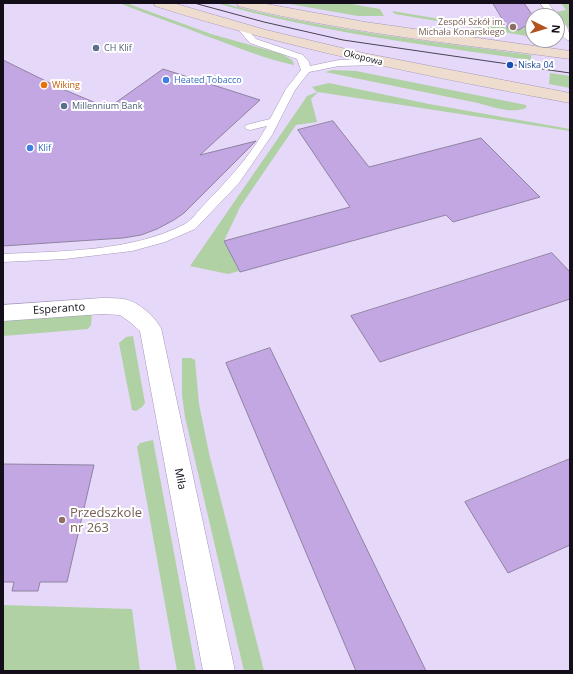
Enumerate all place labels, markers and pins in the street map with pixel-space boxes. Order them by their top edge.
place label: Zespół Szkół im. Michała Konarskiego [418,17,505,38]
marker: Zespół Szkół im. Michała Konarskiego [508,22,518,32]
marker: CH Klif [91,43,101,53]
place label: CH Klif [104,43,132,53]
marker: Niska 04 [505,60,515,70]
place label: Niska 04 [518,60,554,70]
marker: Heated Tobacco [161,75,171,85]
place label: Heated Tobacco [174,75,242,85]
marker: Wiking [39,80,49,90]
place label: Wiking [52,80,80,90]
marker: Millennium Bank [59,101,69,111]
place label: Millennium Bank [72,101,143,111]
marker: Klif [25,143,35,153]
place label: Klif [38,143,51,153]
place label: Przedszkole nr 263 [70,505,142,536]
marker: Przedszkole nr 263 [57,515,67,525]

